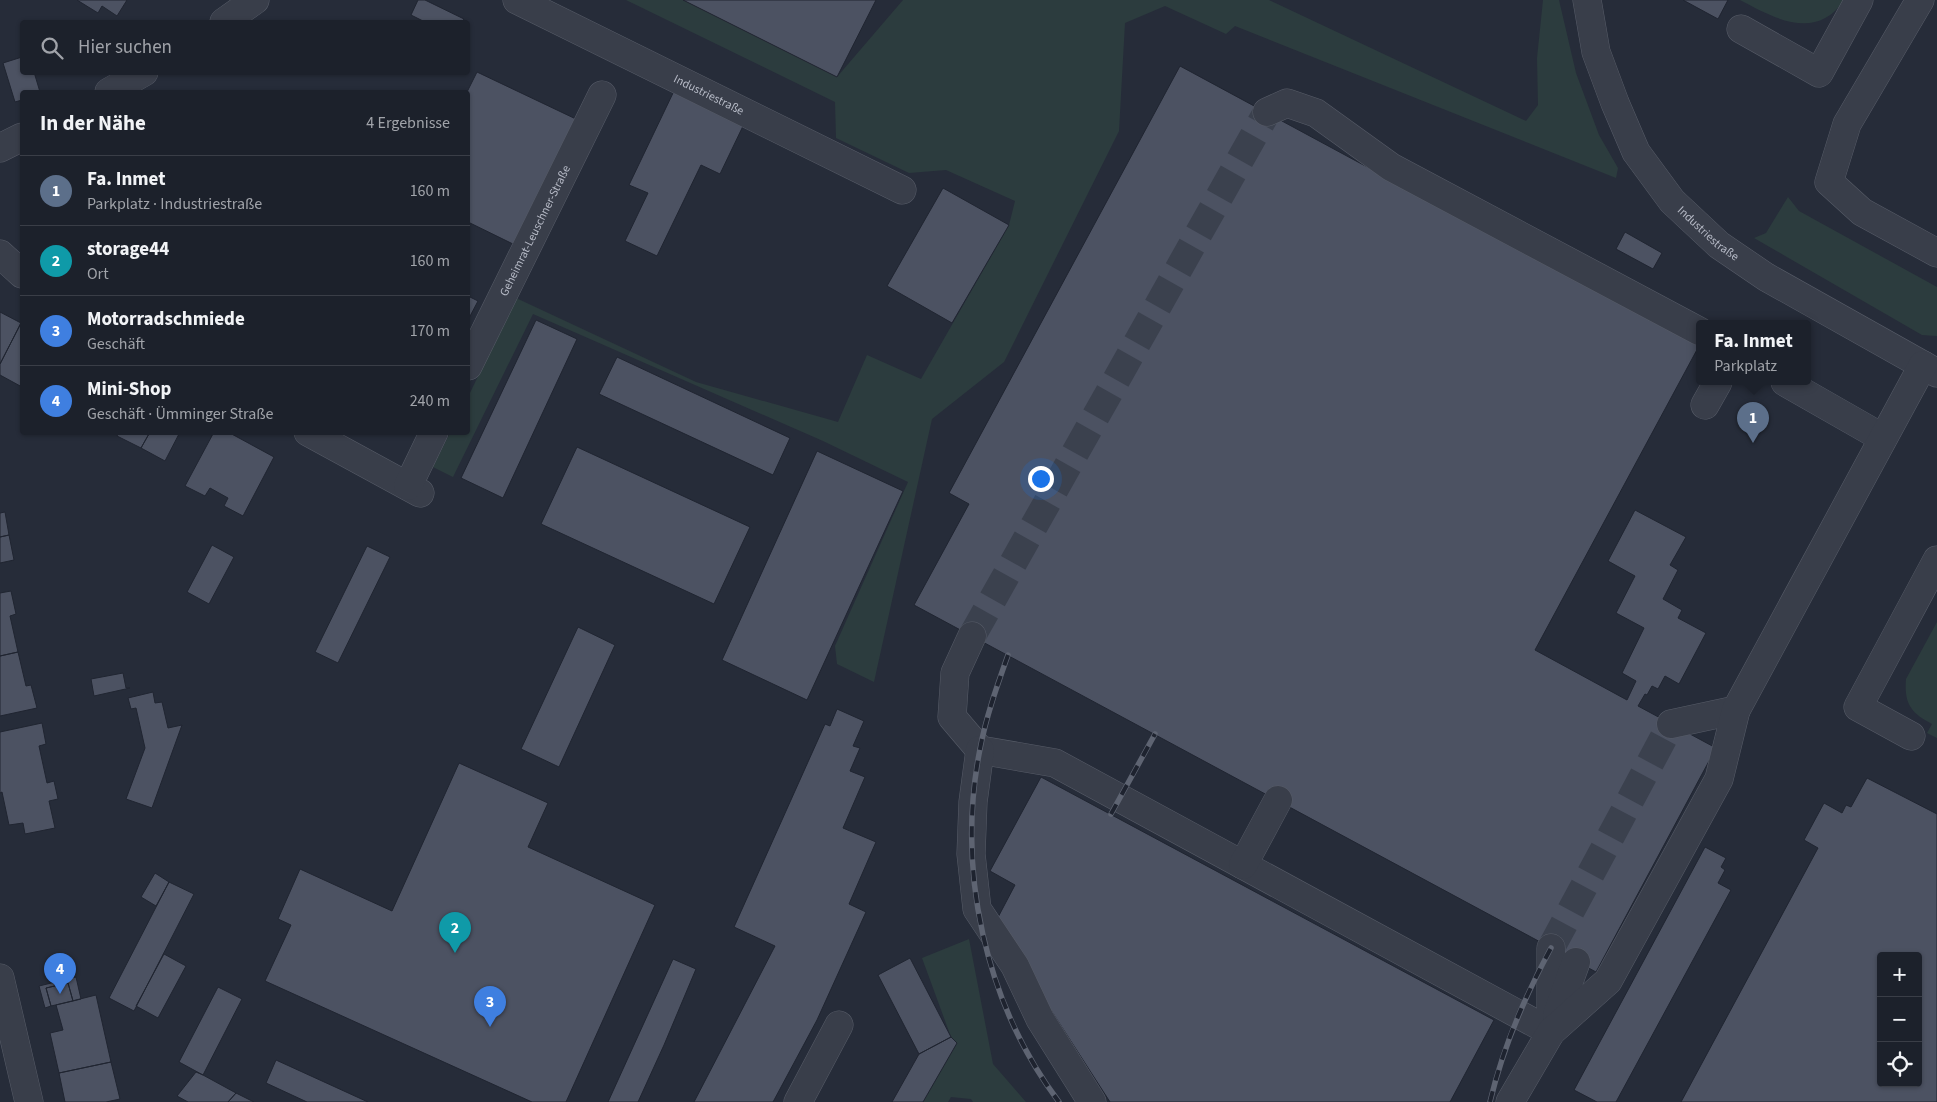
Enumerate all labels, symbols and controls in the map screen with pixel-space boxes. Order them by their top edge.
search box [20,20,470,75]
icon: search [38,34,66,62]
text: Hier suchen [78,34,172,61]
street label: Industriestraße [671,71,747,120]
text: In der Nähe [40,108,146,138]
text: 4 Ergebnisse [366,112,450,134]
street label: Geheimrat-Leuschner-Straße [496,162,575,299]
text: Fa. Inmet [87,166,166,193]
text: 1 [52,180,60,202]
text: 160 m [410,180,450,202]
text: Parkplatz · Industriestraße [87,193,262,215]
street label: Industriestraße [1673,202,1742,265]
text: storage44 [87,236,169,263]
text: 2 [52,250,60,272]
text: 160 m [410,250,450,272]
text: Ort [87,263,109,285]
text: Motorradschmiede [87,306,245,333]
text: 3 [52,320,60,342]
text: 170 m [410,320,450,342]
popup [1696,320,1811,385]
text: Fa. Inmet [1714,328,1793,355]
text: Geschäft [87,333,145,355]
text: Parkplatz [1714,355,1777,377]
text: Mini-Shop [87,376,171,403]
text: 4 [52,390,60,412]
text: 240 m [410,390,450,412]
pin: 1 [1737,402,1769,443]
text: Geschäft · Ümminger Straße [87,403,274,425]
your location [1028,466,1054,492]
pin: 2 [439,912,471,953]
map controls [1877,952,1922,1087]
button: + [1877,952,1922,997]
pin: 4 [44,953,76,994]
pin: 3 [474,986,506,1027]
button: − [1877,997,1922,1042]
button: locate [1877,1042,1922,1087]

